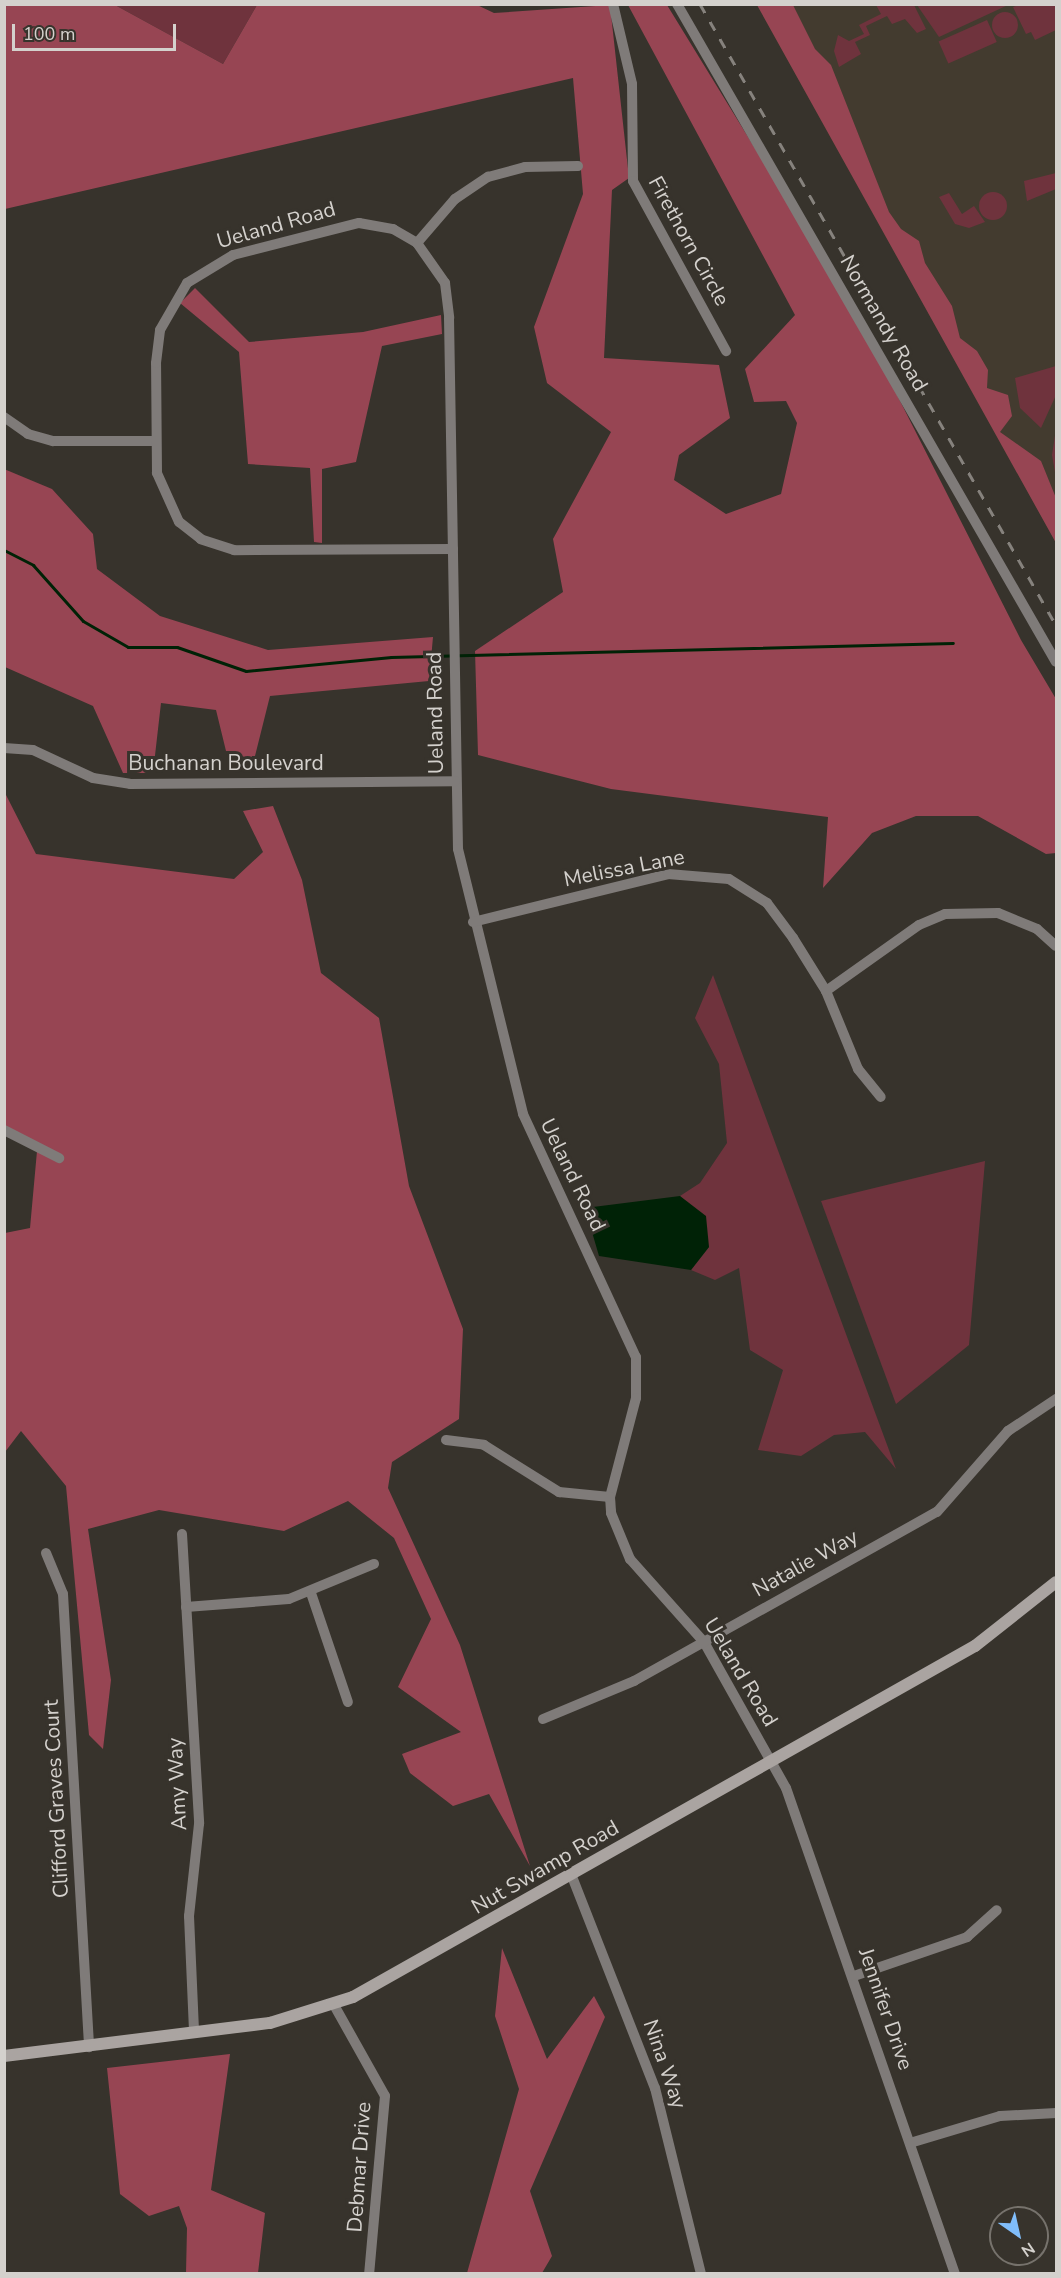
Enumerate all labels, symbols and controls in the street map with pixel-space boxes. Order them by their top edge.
scale bar [15,12,178,50]
text: 100 m [23,22,75,46]
street label: Firethorn Circle [643,172,735,310]
street label: Ueland Road [214,196,338,254]
street label: Normandy Road [835,250,933,396]
street label: Ueland Road [421,652,449,774]
street label: Buchanan Boulevard [128,750,324,776]
street label: Melissa Lane [561,844,687,892]
street label: Ueland Road [535,1115,611,1235]
street label: Natalie Way [748,1524,862,1602]
street label: Ueland Road [699,1613,783,1731]
street label: Clifford Graves Court [38,1699,74,1899]
street label: Amy Way [162,1737,192,1831]
street label: Nut Swamp Road [467,1815,623,1919]
street label: Jennifer Drive [853,1945,919,2073]
street label: Nina Way [638,2016,692,2112]
street label: Debmar Drive [342,2101,376,2233]
north arrow [989,2206,1049,2266]
text: N [1017,2237,1039,2262]

